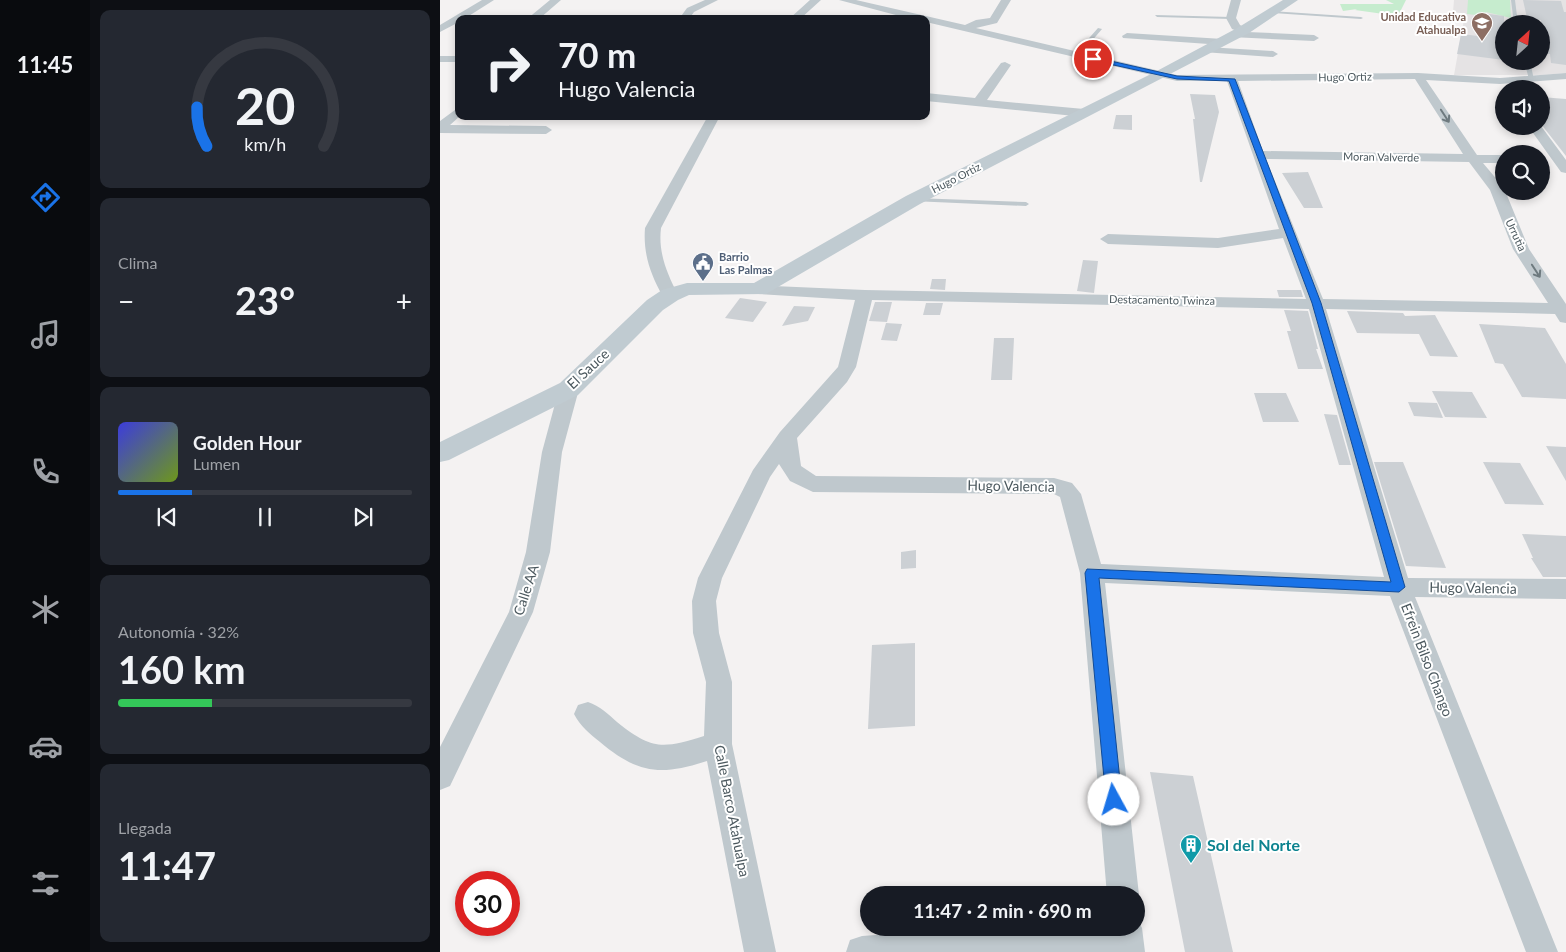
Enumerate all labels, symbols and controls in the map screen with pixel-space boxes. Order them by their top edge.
place label: Unidad Educativa Atahualpa [1381,10,1466,36]
school or university icon: Unidad Educativa Atahualpa [1470,11,1494,42]
north arrow [1495,15,1550,70]
map controls [1495,15,1550,200]
text: 70 m [558,33,636,75]
icon: right [475,35,540,100]
pin [1072,38,1114,80]
icon: arrive [1079,45,1107,73]
text: 11:45 [17,51,73,78]
street label: Hugo Ortiz [1318,70,1372,83]
text: 20 [235,74,295,136]
text: Hugo Valencia [558,75,695,102]
button: sound [1495,80,1550,135]
one-way arrow [1440,109,1450,123]
text: km/h [244,133,286,155]
button: search [1495,145,1550,200]
street label: Moran Valverde [1343,149,1419,164]
street label: Hugo Ortiz [929,160,983,196]
icon: directions [28,180,63,215]
street label: Urrutia [1503,216,1530,253]
place label: Barrio Las Palmas [719,250,773,276]
public building icon: Barrio Las Palmas [691,251,715,282]
text: Clima [118,253,157,272]
one-way arrow [1531,263,1541,277]
text: 23° [235,277,295,323]
text: − [118,284,134,318]
text: + [396,284,412,318]
street label: Destacamento Twinza [1109,292,1215,307]
icon: music [28,317,63,352]
street label: El Sauce [563,345,612,392]
text: Golden Hour [193,431,302,454]
icon: phone [28,454,63,489]
text: Lumen [193,454,240,473]
street label: Hugo Valencia [967,476,1055,495]
icon: previous [153,503,181,531]
icon: pause [251,503,279,531]
icon: next [349,503,377,531]
street label: Calle AA [509,562,542,617]
street label: Hugo Valencia [1429,578,1517,597]
icon: climate [28,592,63,627]
street label: Efrein Bilso Chango [1398,601,1457,719]
text: Autonomía · 32% [118,622,239,641]
text: 160 km [118,646,246,692]
icon: car [28,729,63,764]
street label: Calle Barco Atahualpa [711,744,754,878]
position arrow [1087,773,1139,825]
text: Llegada [118,818,172,837]
building icon: Sol del Norte [1179,833,1203,864]
place label: Sol del Norte [1207,835,1300,854]
text: 11:47 [118,842,216,888]
icon: filters [28,866,63,901]
speed limit sign: 30 [455,871,520,936]
text: 11:47 · 2 min · 690 m [913,899,1092,922]

